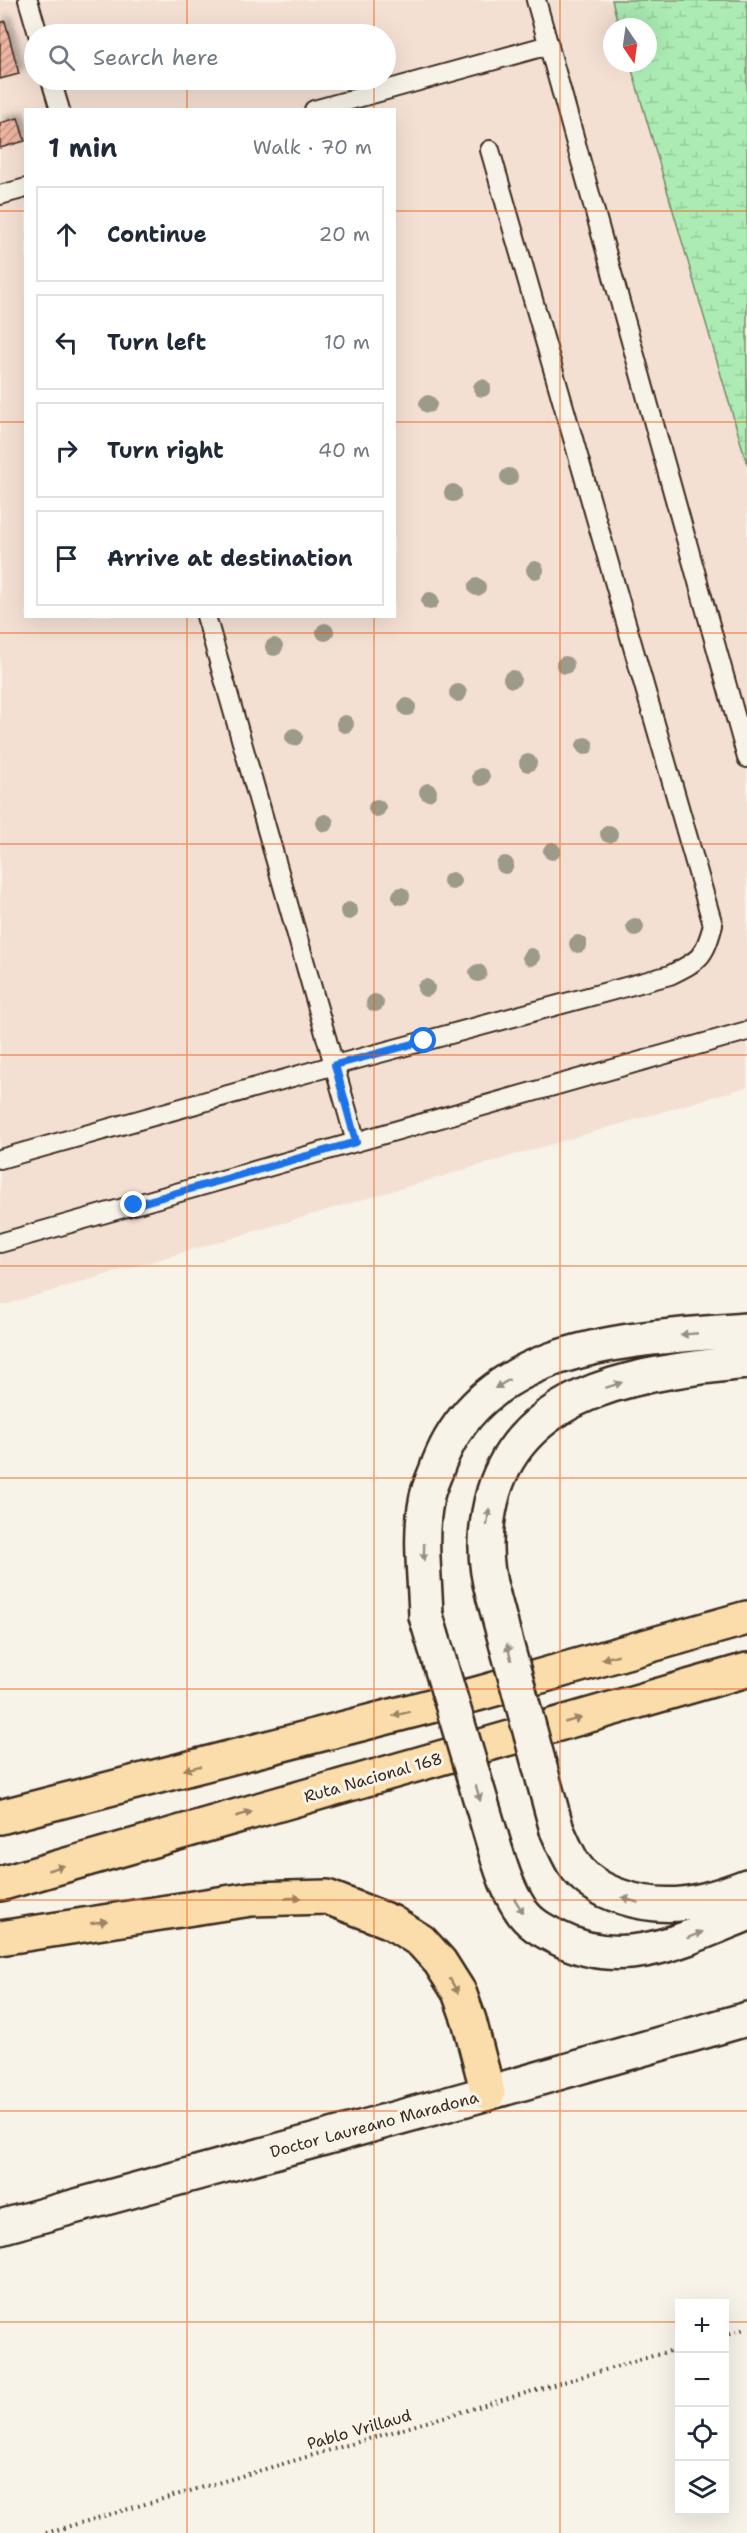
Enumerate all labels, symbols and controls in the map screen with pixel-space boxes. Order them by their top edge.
north arrow [603,18,657,72]
search box [24,24,396,90]
icon: search [45,41,78,74]
text: Search here [93,43,219,72]
text: 1 min [48,130,117,165]
text: Walk · 70 m [253,134,372,160]
icon: ahead [50,218,83,251]
text: Continue [107,220,207,249]
text: 20 m [319,221,370,247]
icon: left [50,326,83,359]
text: Turn left [107,328,206,357]
text: 10 m [324,329,370,355]
icon: right [50,434,83,467]
text: Turn right [107,436,224,465]
text: 40 m [318,437,370,463]
icon: arrive [50,542,83,575]
text: Arrive at destination [107,544,353,573]
route start [410,1027,436,1053]
route end [120,1191,146,1217]
one-way arrow [679,1329,698,1339]
one-way arrow [494,1378,511,1389]
one-way arrow [605,1380,623,1389]
one-way arrow [484,1507,493,1526]
one-way arrow [419,1542,429,1561]
one-way arrow [503,1643,513,1661]
one-way arrow [601,1653,619,1662]
one-way arrow [392,1709,410,1719]
one-way arrow [564,1715,582,1724]
street label: Ruta Nacional 168 [301,1748,445,1807]
one-way arrow [183,1763,201,1773]
one-way arrow [474,1784,483,1802]
one-way arrow [235,1809,253,1818]
one-way arrow [47,1863,65,1872]
one-way arrow [283,1894,302,1903]
one-way arrow [621,1895,639,1904]
one-way arrow [513,1897,524,1914]
one-way arrow [90,1918,109,1927]
one-way arrow [687,1930,705,1940]
one-way arrow [449,1978,460,1994]
street label: Doctor Laureano Maradona [267,2086,481,2162]
map controls [675,2299,729,2515]
button: + [675,2299,729,2353]
button: − [675,2353,729,2407]
street label: Pablo Vrillaud [305,2405,414,2454]
button: locate [675,2407,729,2461]
button: layers [675,2461,729,2515]

